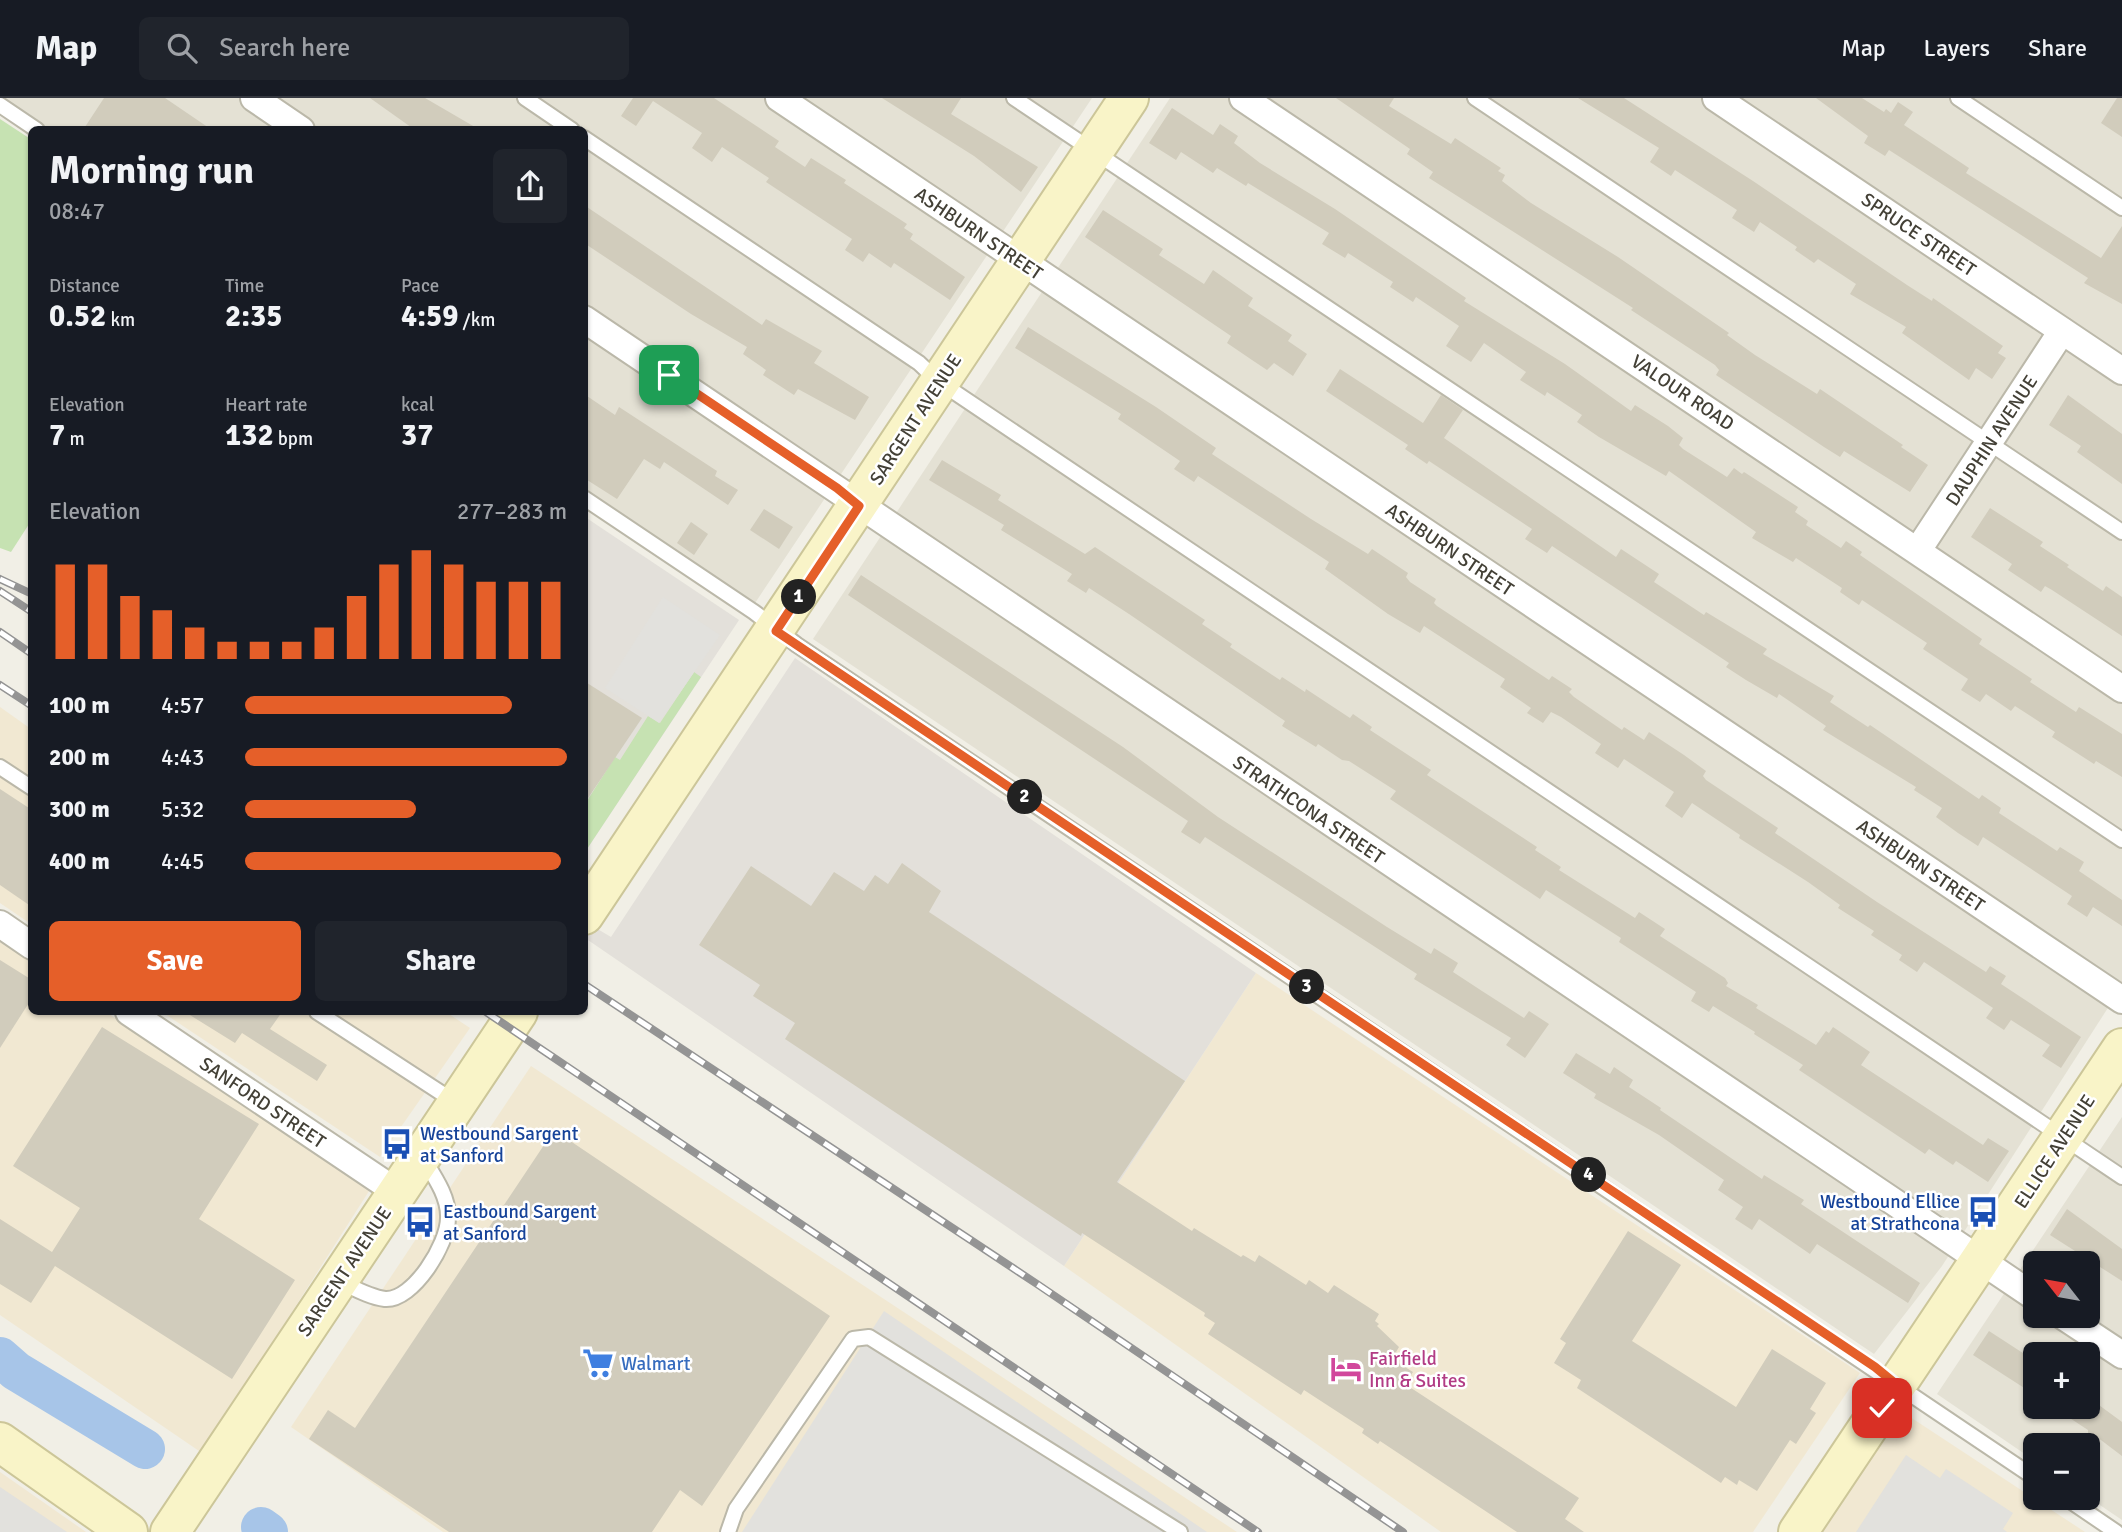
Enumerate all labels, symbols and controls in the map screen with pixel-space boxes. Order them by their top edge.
search box [139,17,629,80]
text: Map [35,28,97,69]
icon: search [163,29,201,67]
text: Search here [219,32,350,64]
text: Map [1841,33,1886,63]
text: Layers [1924,33,1990,63]
text: Share [2028,33,2087,63]
text: Morning run [49,147,254,194]
button: share [493,149,567,223]
street label: ASHBURN STREET [910,182,1048,286]
street label: SPRUCE STREET [1857,188,1981,282]
text: 08:47 [49,197,105,226]
text: Distance [49,274,120,298]
text: Time [225,274,264,298]
text: Pace [401,274,439,298]
text: 0.52 [49,298,106,335]
text: 2:35 [225,298,282,335]
text: 4:59 [401,298,458,335]
text: km [106,308,135,332]
text: /km [458,308,495,332]
pin [639,345,699,405]
street label: SARGENT AVENUE [865,350,967,490]
street label: VALOUR ROAD [1626,350,1739,436]
icon: arrive [650,356,688,394]
street label: DAUPHIN AVENUE [1941,371,2043,510]
text: Elevation [49,393,125,417]
text: Heart rate [225,393,307,417]
text: kcal [401,393,434,417]
text: 7 [49,417,65,454]
text: 132 [225,417,274,454]
text: 37 [401,417,433,454]
text: m [65,427,85,451]
text: bpm [274,427,313,451]
text: Elevation [49,497,141,526]
text: 277–283 m [457,497,567,526]
street label: ASHBURN STREET [1381,498,1519,602]
pin: 1 [782,580,816,614]
text: 1 [793,584,804,608]
text: 100 m [49,691,110,720]
text: 4:57 [161,691,204,720]
text: 200 m [49,743,110,772]
text: 4:43 [161,743,204,772]
street label: STRATHCONA STREET [1228,750,1389,870]
pin: 2 [1007,780,1042,814]
text: 2 [1019,784,1030,808]
text: 300 m [49,795,110,824]
text: 5:32 [161,795,204,824]
street label: ASHBURN STREET [1852,814,1990,918]
text: 400 m [49,847,110,876]
text: 4:45 [161,847,204,876]
button: Save [49,921,301,1001]
button: Share [315,921,567,1001]
pin: 3 [1290,970,1324,1004]
text: 3 [1301,974,1312,998]
street label: SANFORD STREET [195,1052,331,1154]
street label: ELLICE AVENUE [2009,1090,2101,1213]
place label: Westbound Sargent at Sanford [420,1122,579,1168]
bus stop icon: Westbound Sargent at Sanford [380,1127,414,1161]
pin: 4 [1572,1158,1606,1192]
text: 4 [1583,1162,1594,1186]
place label: Westbound Ellice at Strathcona [1820,1190,1960,1236]
bus stop icon: Westbound Ellice at Strathcona [1966,1195,2000,1229]
place label: Eastbound Sargent at Sanford [443,1200,597,1246]
street label: SARGENT AVENUE [293,1202,397,1341]
bus stop icon: Eastbound Sargent at Sanford [403,1205,437,1239]
north arrow [2023,1251,2100,1328]
map controls [2023,1251,2100,1510]
button: + [2023,1342,2100,1419]
supermarket icon: Walmart [581,1346,615,1380]
place label: Fairfield Inn & Suites [1369,1347,1466,1393]
place label: Walmart [621,1352,691,1376]
hotel icon: Fairfield Inn & Suites [1329,1352,1363,1386]
pin [1852,1378,1912,1438]
icon: check [1863,1389,1901,1427]
button: − [2023,1433,2100,1510]

